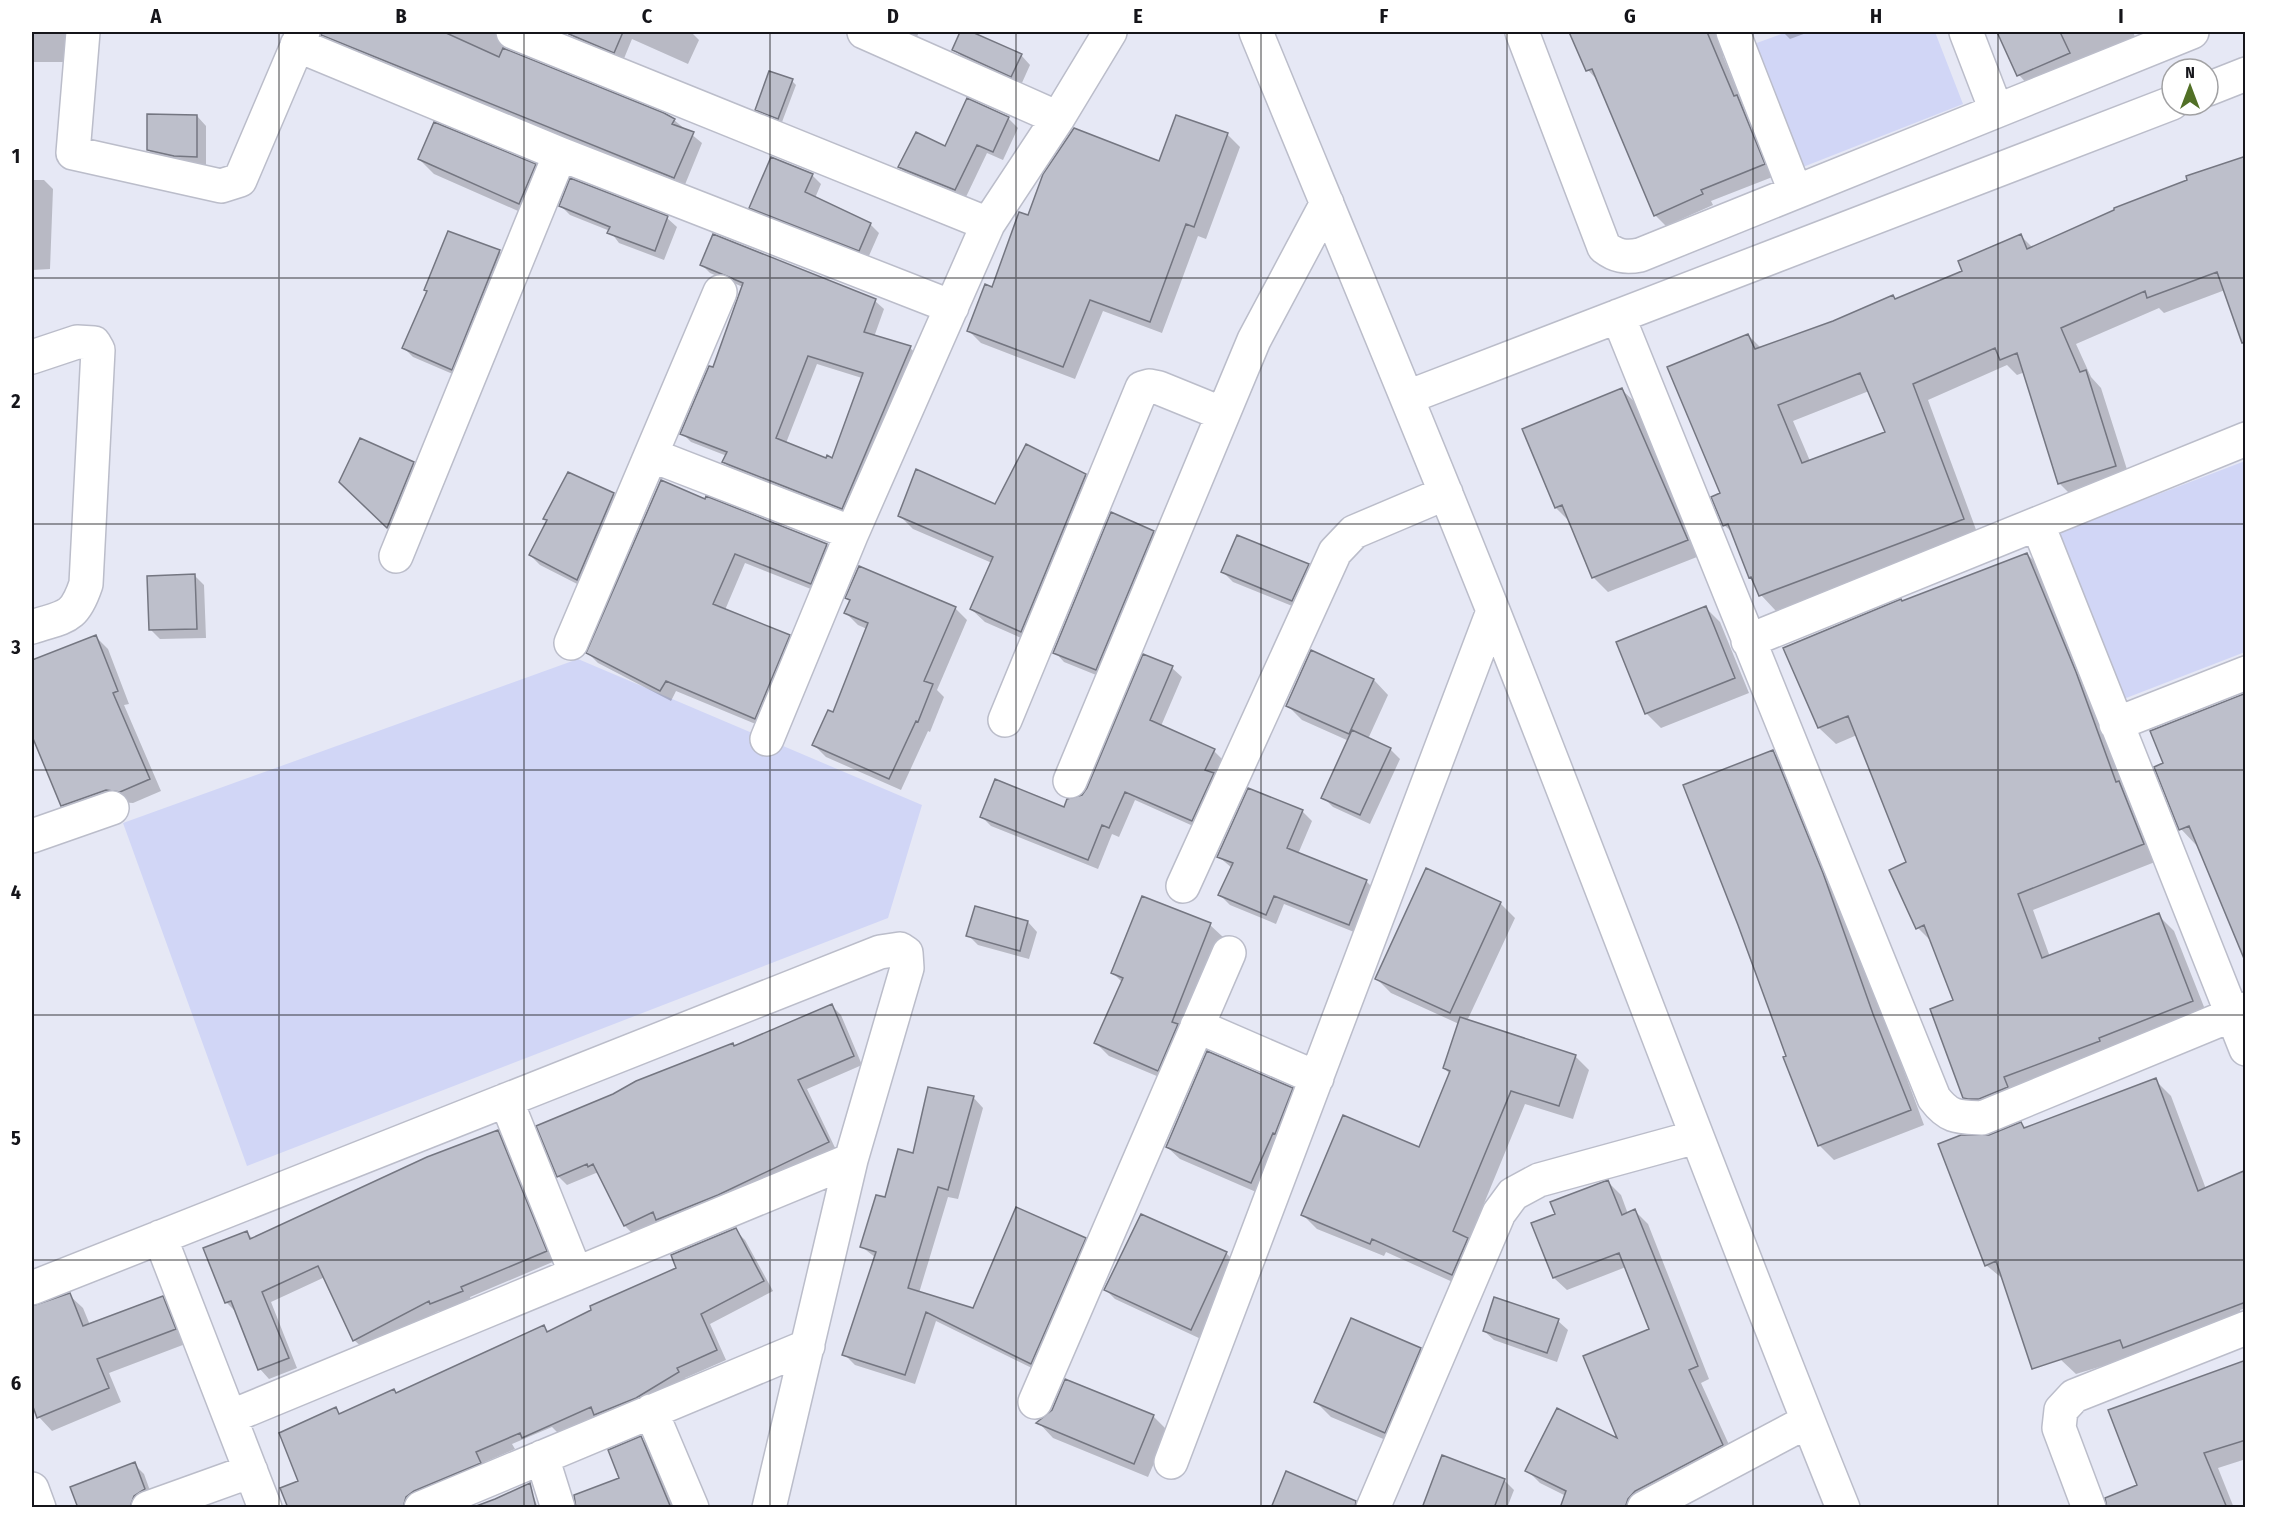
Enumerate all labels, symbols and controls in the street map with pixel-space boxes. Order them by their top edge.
text: A [150,4,163,28]
text: B [395,4,407,28]
text: C [642,4,653,28]
text: D [887,4,899,28]
text: E [1133,4,1143,28]
text: F [1380,4,1389,28]
text: G [1624,4,1636,28]
text: H [1870,4,1882,28]
text: I [2118,4,2124,28]
north arrow [2160,57,2220,117]
text: N [2185,63,2195,82]
text: 1 [12,144,20,168]
text: 2 [10,389,21,413]
text: 3 [10,635,21,659]
text: 4 [11,880,21,904]
text: 5 [11,1126,21,1150]
text: 6 [11,1371,21,1395]

